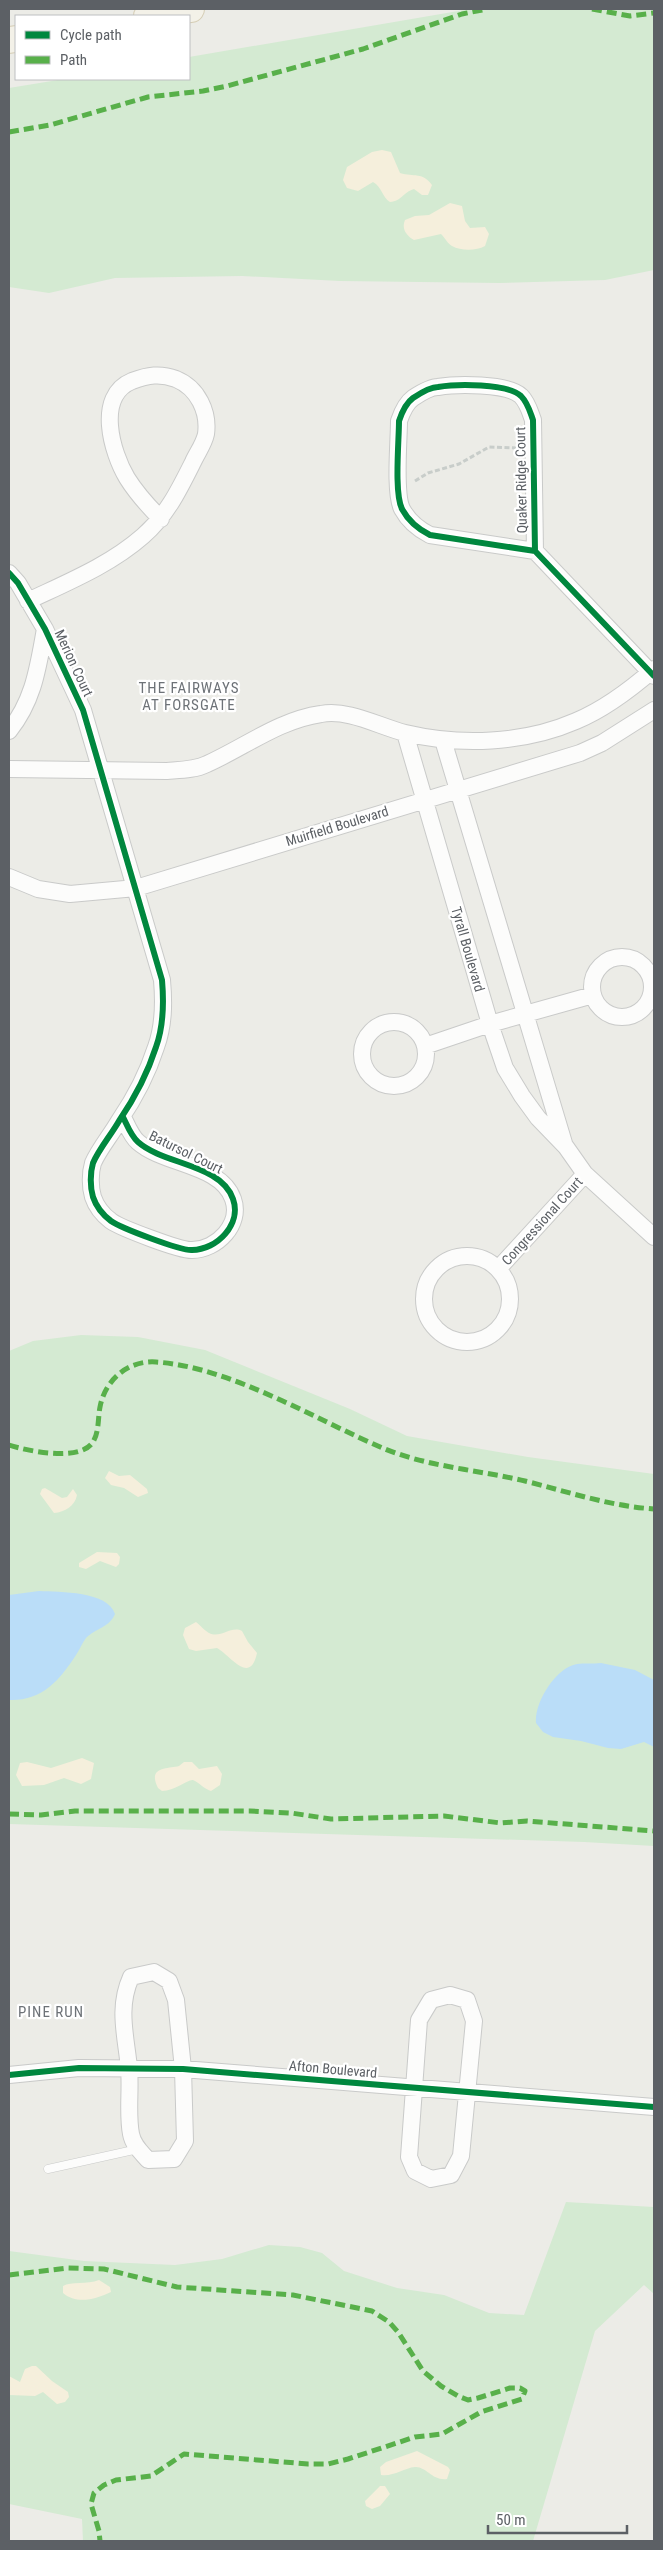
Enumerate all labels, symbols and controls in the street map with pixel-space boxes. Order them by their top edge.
legend [15,15,190,80]
text: Cycle path [60,26,122,44]
text: Path [60,51,87,69]
street label: Quaker Ridge Court [512,426,530,534]
street label: Merion Court [52,627,96,699]
district label: THE FAIRWAYS AT FORSGATE [139,679,239,714]
street label: Muirfield Boulevard [284,803,390,849]
street label: Tyrall Boulevard [448,905,488,993]
street label: Batursol Court [147,1127,225,1177]
street label: Congressional Court [498,1174,586,1268]
district label: PINE RUN [18,2003,84,2021]
street label: Afton Boulevard [288,2057,378,2081]
scale bar [488,2502,627,2534]
text: 50 m [496,2511,526,2529]

